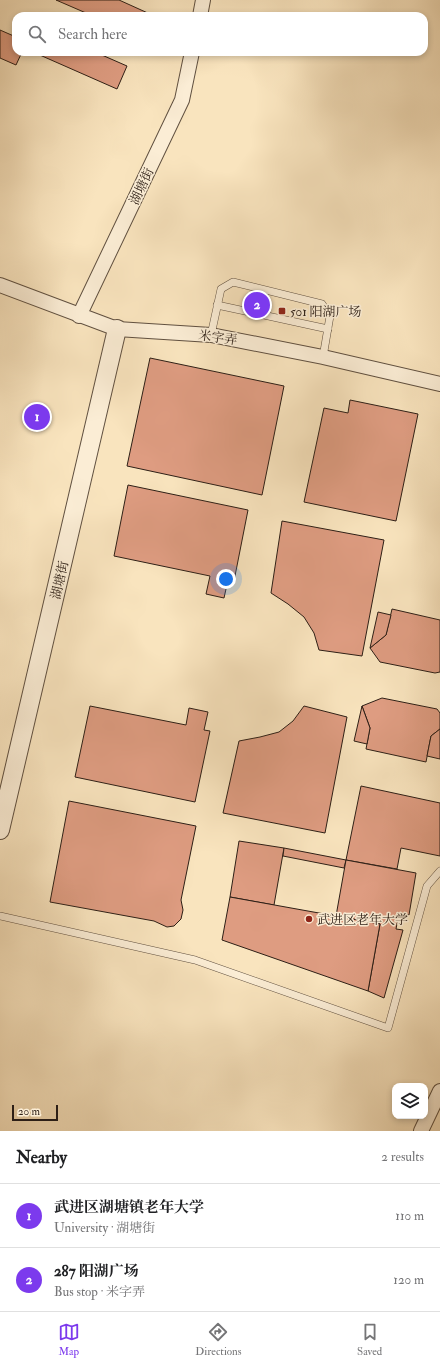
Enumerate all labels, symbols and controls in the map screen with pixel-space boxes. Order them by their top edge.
search box [12,12,428,56]
icon: search [26,23,48,45]
text: Search here [58,25,127,44]
street label: 湖塘街 [126,165,157,207]
pin: 2 [244,290,270,320]
place label: 501 阳湖广场 [290,304,362,320]
marker: 501 阳湖广场 [277,306,287,316]
street label: 米字弄 [197,327,238,349]
pin: 1 [24,402,50,432]
street label: 湖塘街 [48,559,72,601]
your location [216,569,236,589]
place label: 武进区老年大学 [317,912,408,928]
marker: 武进区老年大学 [304,914,314,924]
map controls [392,1083,428,1119]
button: layers [392,1083,428,1119]
scale bar [12,1103,58,1122]
text: 20 m [18,1105,40,1118]
text: Nearby [16,1147,67,1168]
text: 2 results [381,1149,424,1165]
text: 武进区湖塘镇老年大学 [54,1198,204,1217]
text: 1 [27,1208,31,1224]
text: 110 m [395,1208,424,1224]
text: University · 湖塘街 [54,1220,155,1236]
text: 287 阳湖广场 [54,1262,139,1281]
text: 2 [26,1272,32,1288]
text: 120 m [393,1272,424,1288]
text: Bus stop · 米字弄 [54,1284,145,1300]
tab: Map [58,1321,80,1358]
tab: Directions [195,1321,242,1358]
tab: Saved [357,1321,382,1358]

